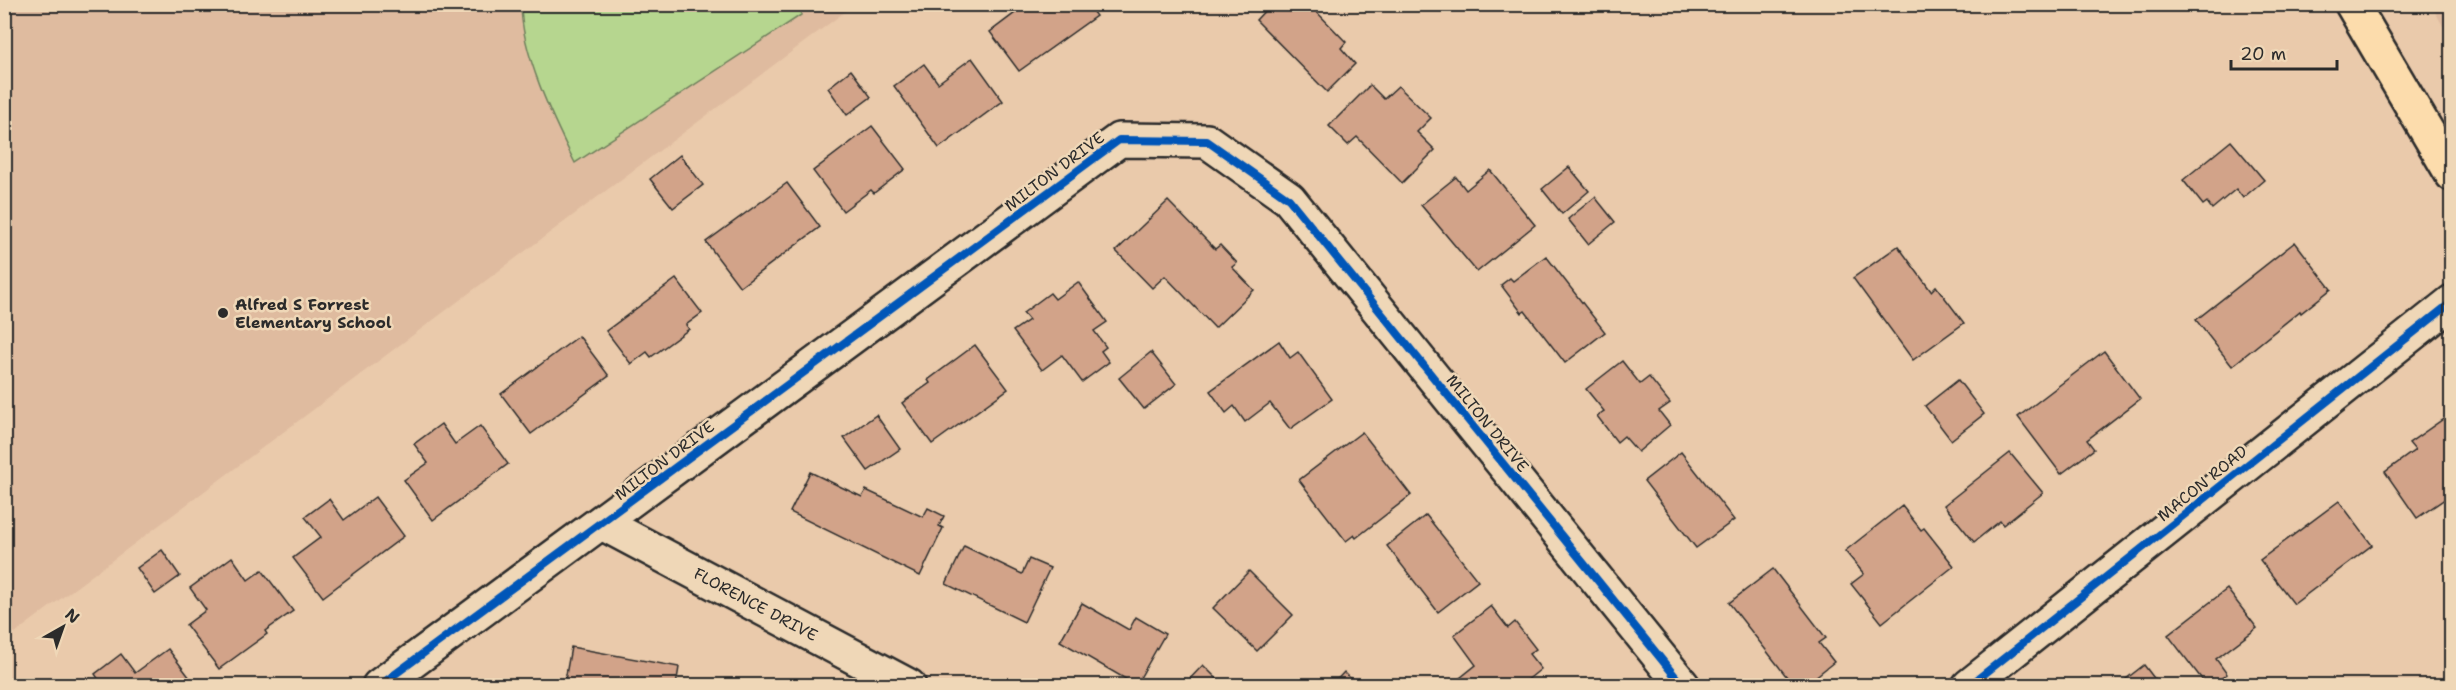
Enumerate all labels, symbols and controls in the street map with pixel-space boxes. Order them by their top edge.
scale bar [2231,33,2338,71]
text: 20 m [2240,42,2286,66]
street label: MILTON DRIVE [1000,127,1109,216]
place label: Alfred S Forrest Elementary School [235,294,392,333]
marker: Alfred S Forrest Elementary School [216,306,230,320]
street label: MILTON DRIVE [1442,370,1534,477]
street label: MILTON DRIVE [610,416,719,505]
street label: MACON ROAD [2153,441,2252,526]
street label: FLORENCE DRIVE [690,563,821,646]
north arrow [33,597,93,657]
text: N [61,604,84,628]

